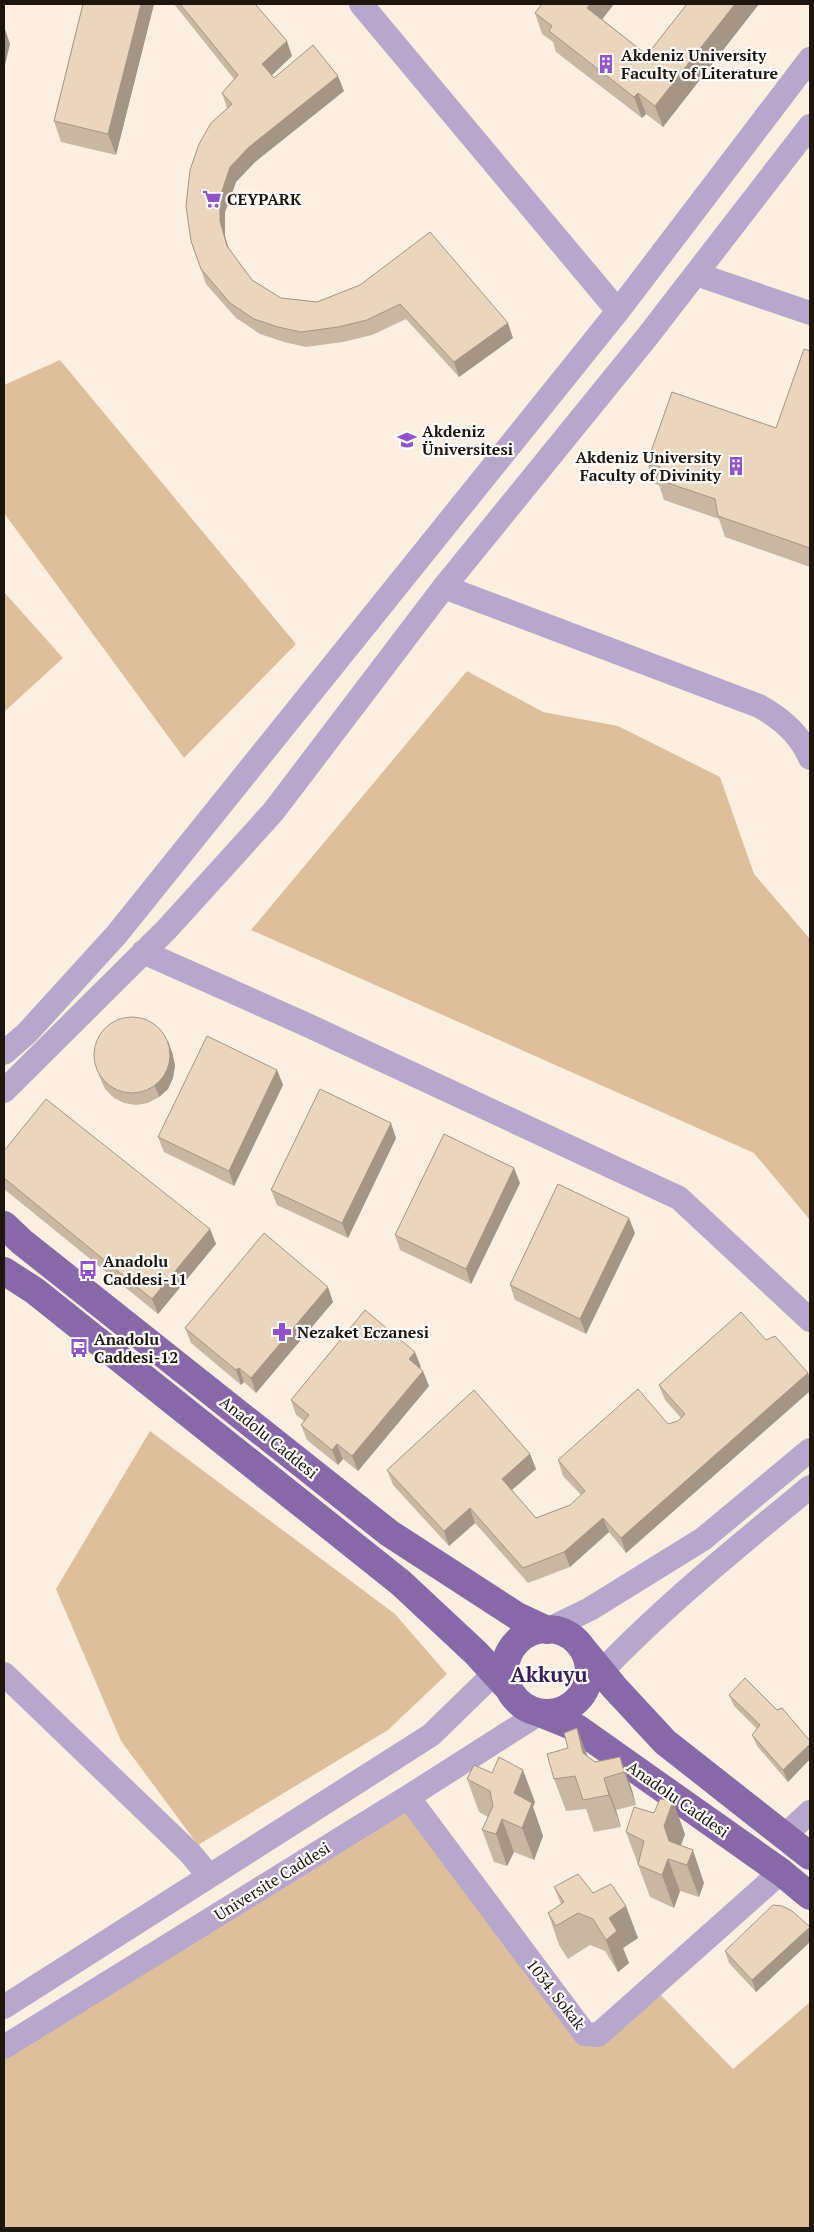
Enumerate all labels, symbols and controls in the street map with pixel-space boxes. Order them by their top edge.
place label: Akdeniz University Faculty of Literature [621,44,779,84]
building icon: Akdeniz University Faculty of Literature [595,53,617,75]
supermarket icon: CEYPARK [201,188,223,210]
place label: CEYPARK [227,188,302,210]
place label: Akdeniz Üniversitesi [422,420,513,460]
school or university icon: Akdeniz Üniversitesi [396,429,418,451]
place label: Akdeniz University Faculty of Divinity [575,446,722,486]
building icon: Akdeniz University Faculty of Divinity [725,455,747,477]
place label: Anadolu Caddesi-11 [103,1250,187,1290]
bus stop icon: Anadolu Caddesi-11 [77,1259,99,1281]
pharmacy icon: Nezaket Eczanesi [271,1321,293,1343]
place label: Nezaket Eczanesi [297,1321,429,1343]
place label: Anadolu Caddesi-12 [94,1328,178,1368]
bus stop icon: Anadolu Caddesi-12 [68,1337,90,1359]
street label: Anadolu Caddesi [215,1391,323,1483]
district label: Akkuyu [510,1660,588,1688]
street label: Anadolu Caddesi [623,1756,734,1843]
street label: Universite Caddesi [210,1836,334,1925]
street label: 1034. Sokak [522,1954,591,2034]

